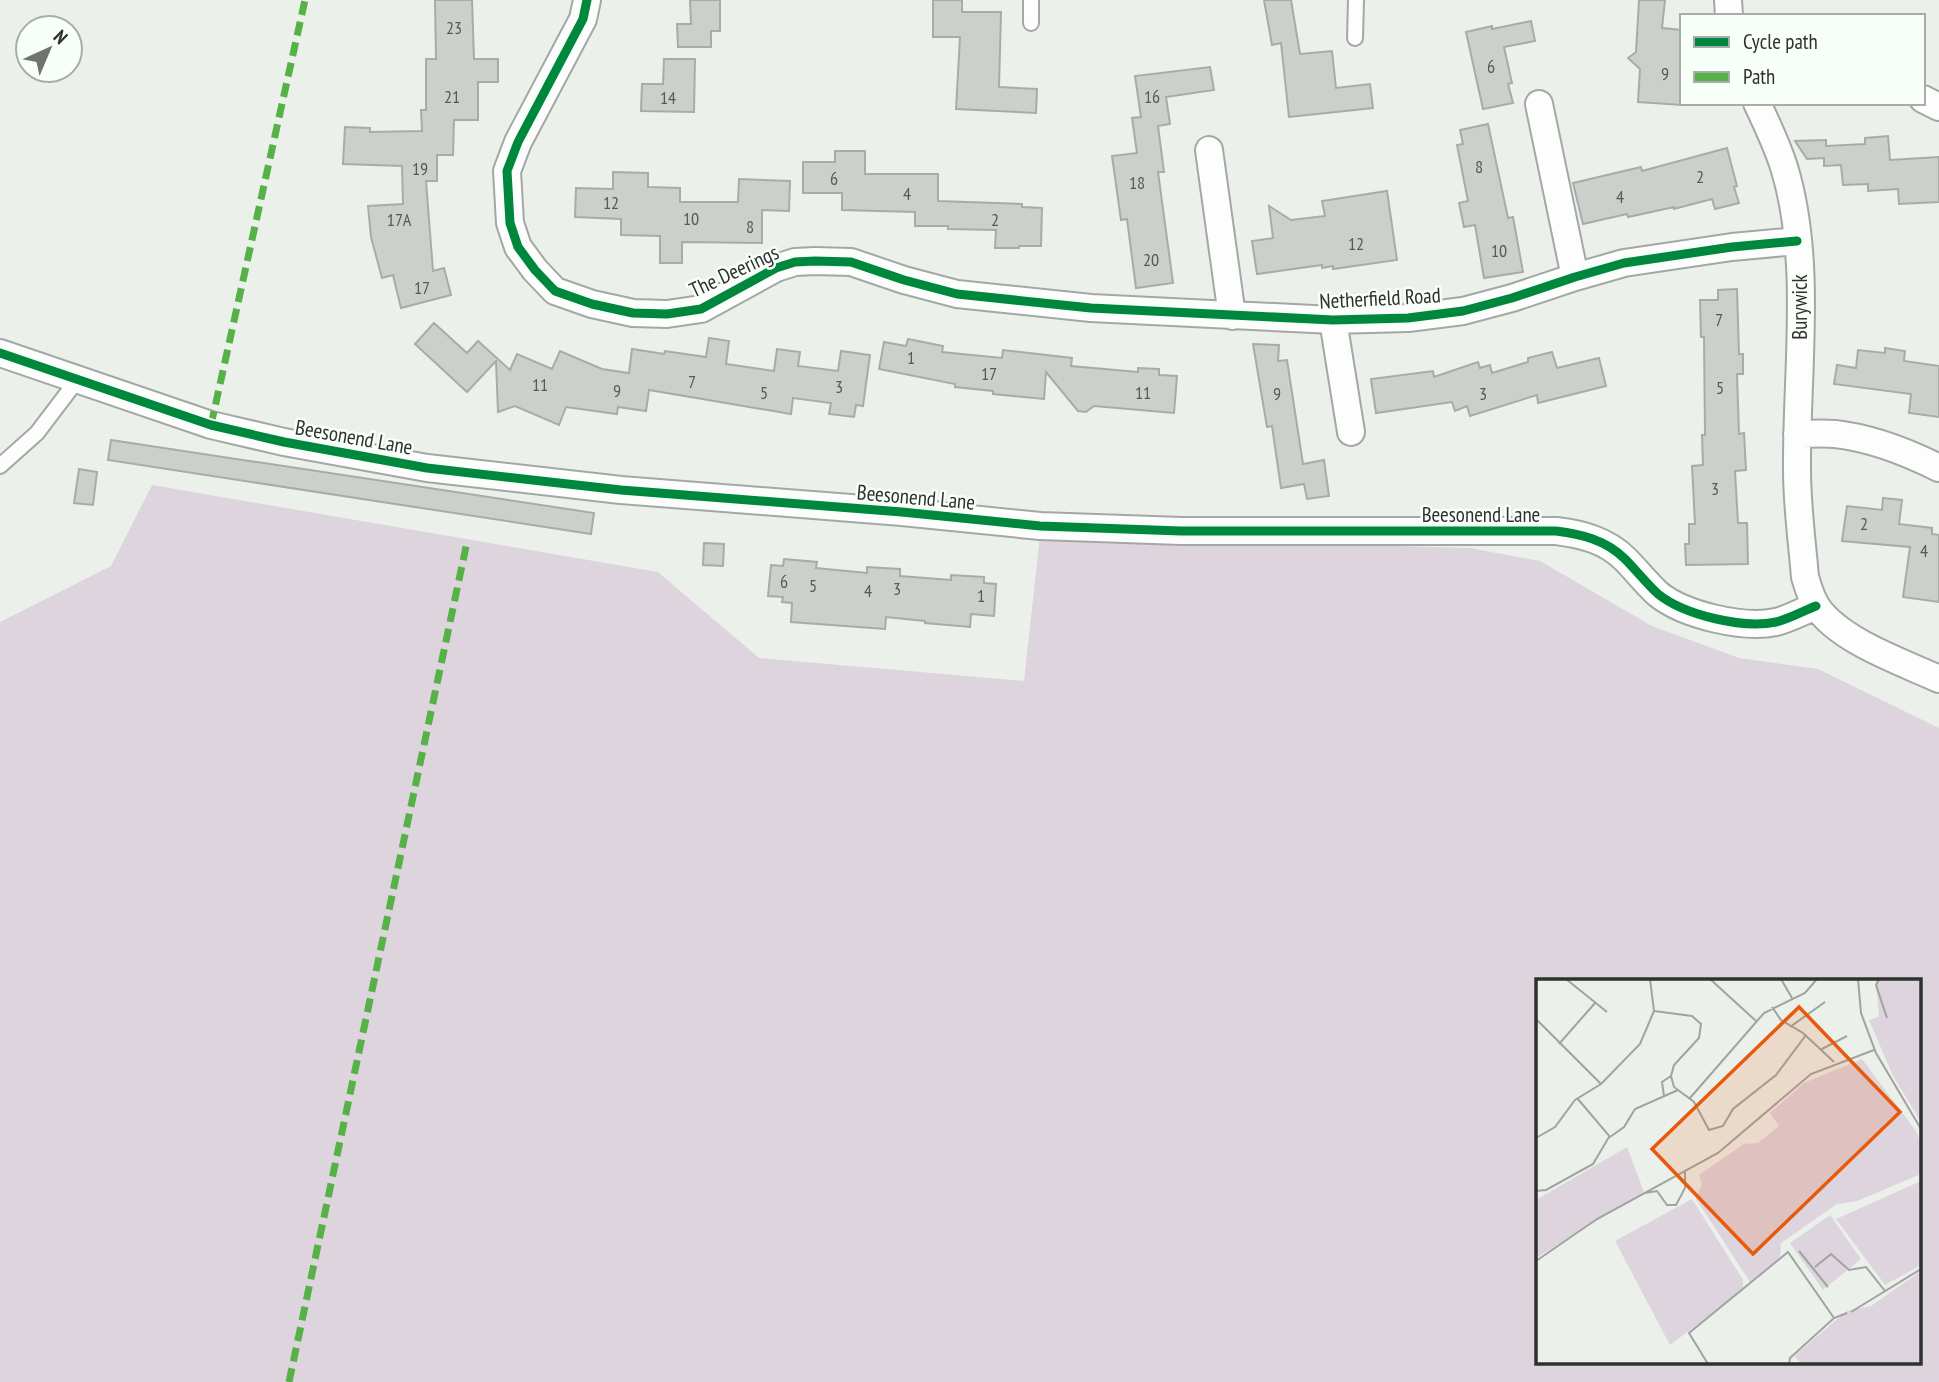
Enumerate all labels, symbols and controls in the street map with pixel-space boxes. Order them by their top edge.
north arrow [14,14,84,84]
legend [1680,14,1925,105]
house number: 23 [446,16,462,39]
text: N [49,25,73,49]
text: Cycle path [1743,28,1818,55]
house number: 6 [1487,55,1495,78]
house number: 9 [1661,62,1669,85]
text: Path [1743,63,1775,90]
house number: 21 [444,85,460,108]
house number: 16 [1144,85,1160,108]
house number: 14 [660,86,676,109]
house number: 8 [1475,155,1483,178]
house number: 19 [412,157,428,180]
house number: 2 [1696,165,1704,188]
house number: 6 [830,167,838,190]
house number: 18 [1129,171,1145,194]
house number: 4 [903,182,911,205]
house number: 4 [1616,185,1624,208]
house number: 12 [603,191,619,214]
house number: 10 [683,207,699,230]
house number: 17A [387,208,412,231]
house number: 2 [991,208,999,231]
house number: 8 [746,215,754,238]
house number: 12 [1348,232,1364,255]
street label: The Deerings [685,239,783,303]
house number: 10 [1491,239,1507,262]
house number: 20 [1143,248,1159,271]
street label: Burywick [1786,274,1813,340]
house number: 17 [414,276,430,299]
street label: Netherfield Road [1319,281,1441,315]
house number: 7 [1715,308,1723,331]
house number: 1 [907,346,915,369]
house number: 17 [981,362,997,385]
house number: 7 [688,370,696,393]
house number: 11 [532,373,548,396]
house number: 3 [835,375,843,398]
house number: 5 [1716,376,1724,399]
house number: 9 [613,379,621,402]
house number: 5 [760,381,768,404]
house number: 11 [1135,381,1151,404]
house number: 9 [1273,382,1281,405]
house number: 3 [1479,382,1487,405]
street label: Beesonend Lane [293,413,415,461]
house number: 3 [1711,477,1719,500]
street label: Beesonend Lane [856,478,976,516]
street label: Beesonend Lane [1422,501,1540,528]
house number: 2 [1860,512,1868,535]
house number: 4 [1920,539,1928,562]
house number: 6 [780,570,788,593]
house number: 5 [809,574,817,597]
house number: 3 [893,577,901,600]
house number: 4 [864,579,872,602]
house number: 1 [977,584,985,607]
inset map [1536,979,1922,1364]

